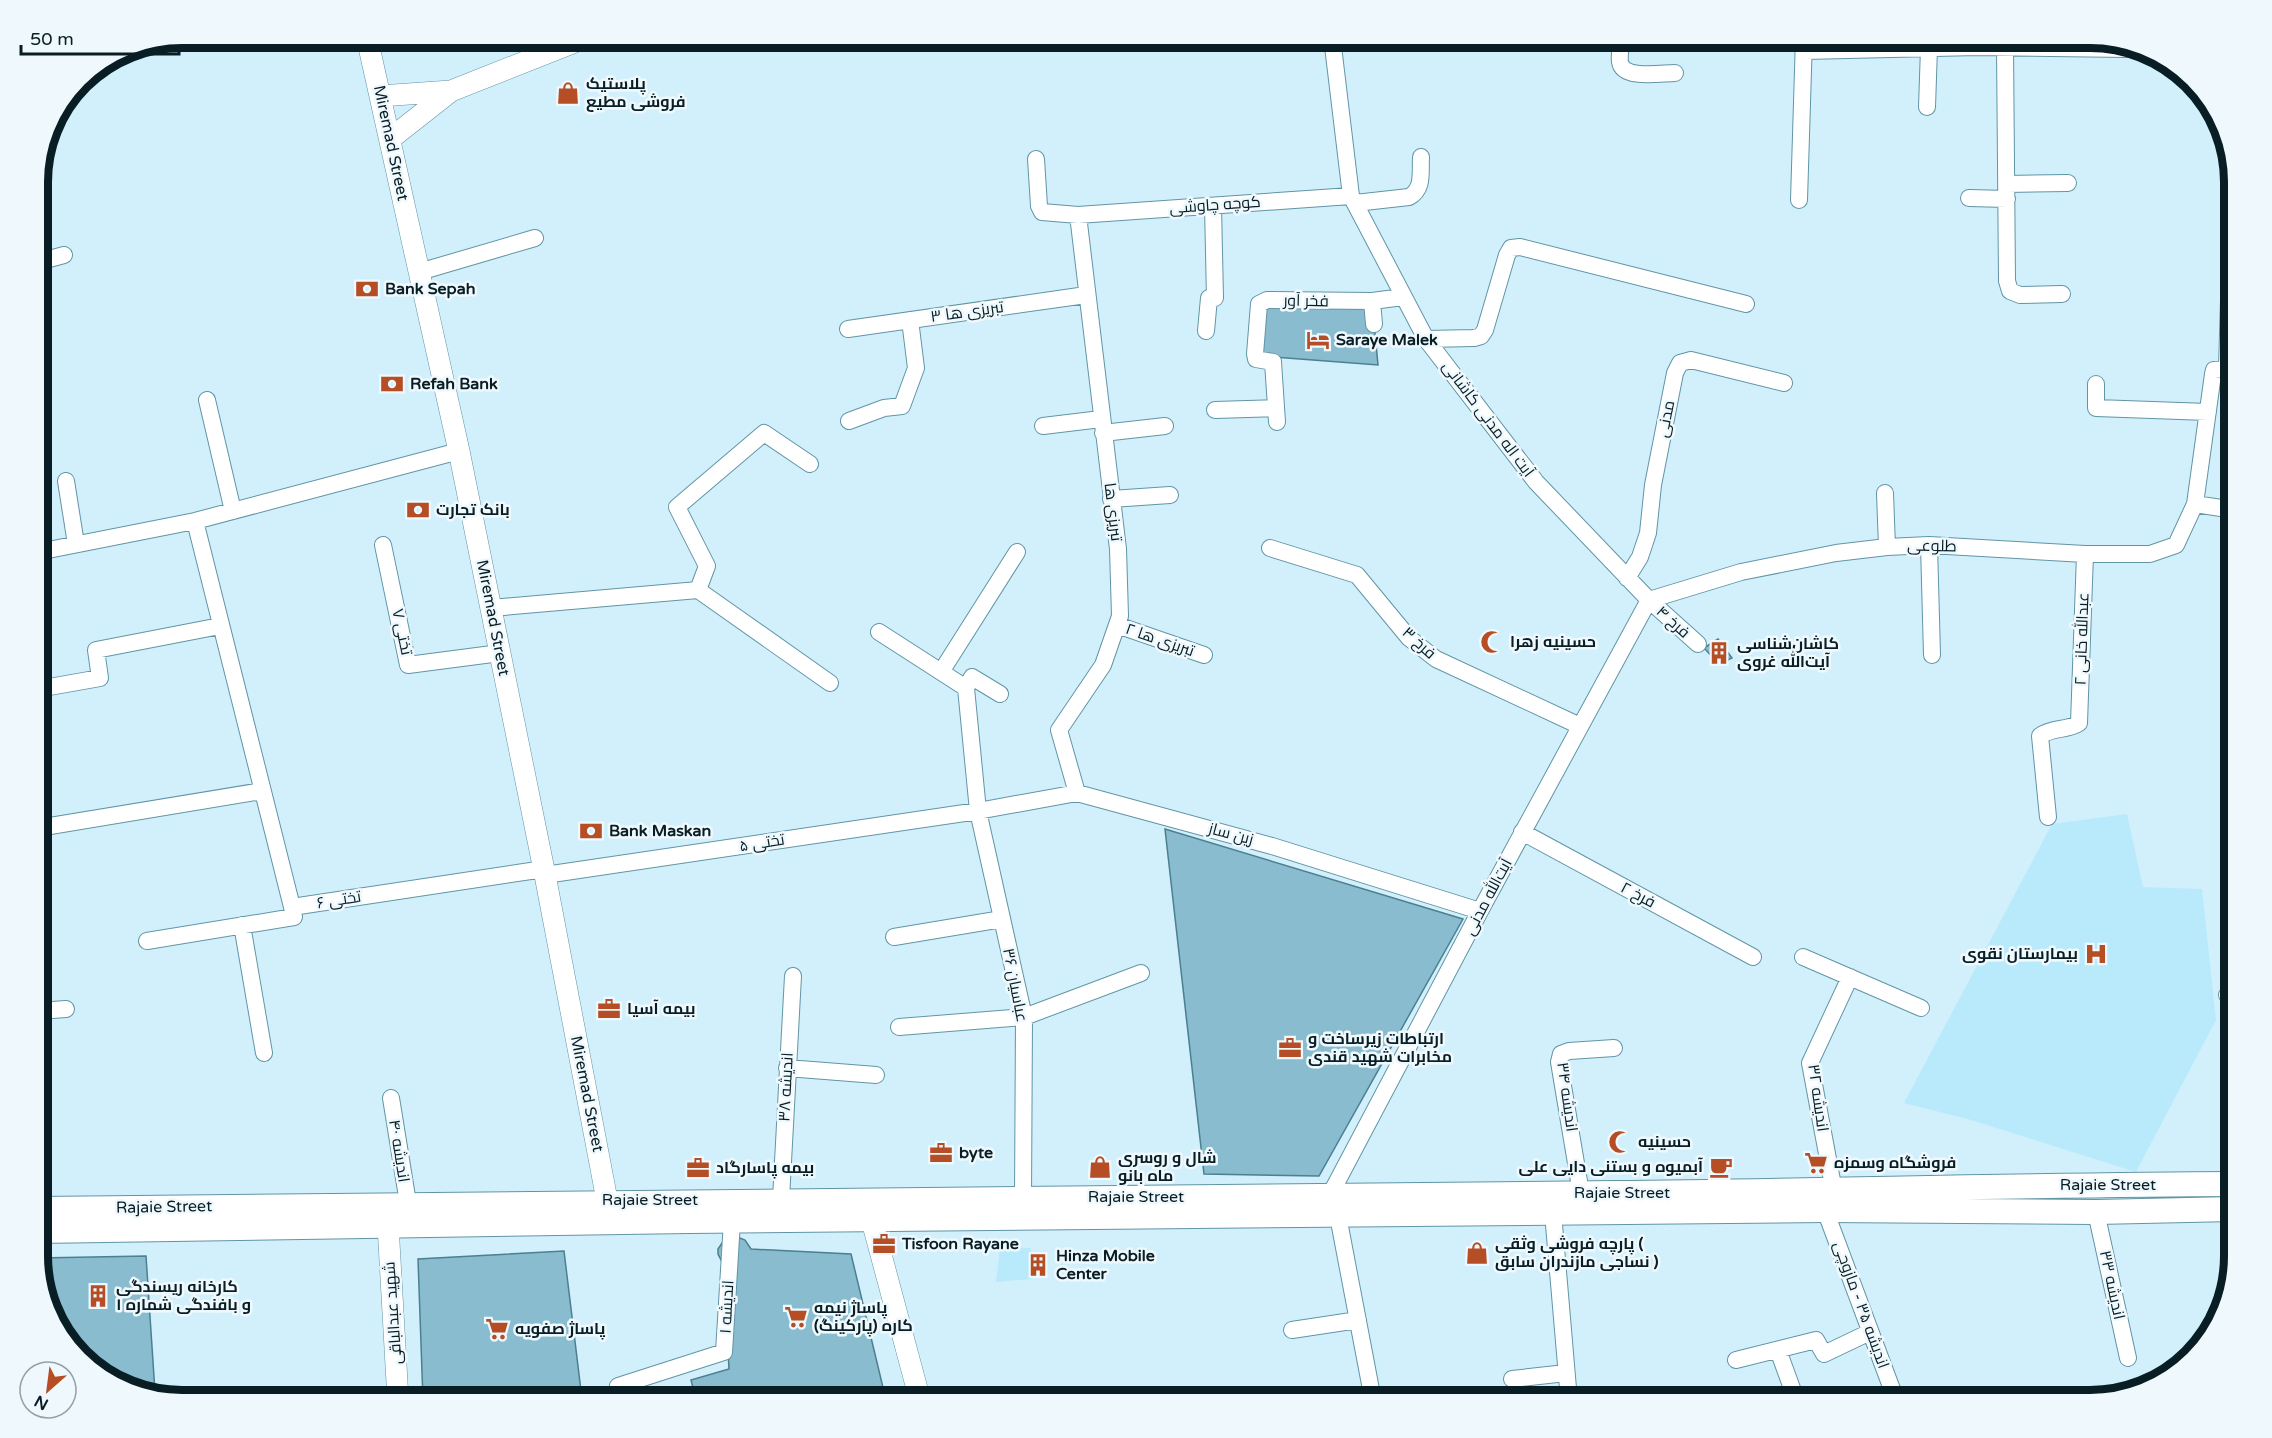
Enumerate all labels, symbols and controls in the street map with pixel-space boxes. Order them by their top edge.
scale bar [21,18,178,56]
text: 50 m [30,28,74,50]
place label: پلاستیک فروشی مطیع [586,74,686,112]
shop icon: پلاستیک فروشی مطیع [555,80,581,106]
street label: Miremad Street [369,83,413,203]
street label: کوچه چاوشی [1169,192,1261,219]
bank icon: Bank Sepah [354,276,380,302]
place label: Bank Sepah [385,279,475,299]
street label: فخر آور [1282,291,1329,311]
street label: تبریزی ها ۳ [929,297,1006,327]
hotel icon: Saraye Malek [1305,327,1331,353]
place label: Saraye Malek [1336,330,1438,350]
street label: آیت اله مدنی کاشانی [1438,357,1539,482]
bank icon: Refah Bank [379,371,405,397]
place label: Refah Bank [410,374,498,394]
street label: مدنی [1653,399,1679,439]
street label: تبریزی ها [1099,482,1127,543]
bank icon: بانک تجارت [405,497,431,523]
place label: بانک تجارت [436,500,510,520]
street label: طلوعی [1907,536,1957,556]
street label: Miremad Street [472,558,514,678]
street label: عبدالله خانی ۲ [2069,592,2094,686]
street label: فرخ ۴ [1651,602,1694,643]
street label: تختی ۷ [387,607,417,658]
street label: تبریزی ها ۲ [1123,619,1198,661]
street label: فرخ ۳ [1397,623,1440,664]
mosque icon: حسینیه زهرا [1479,629,1505,655]
place label: حسینیه زهرا [1510,632,1596,652]
place label: کاشان‌شناسی آیت‌الله غروی [1737,634,1839,672]
building icon: کاشان‌شناسی آیت‌الله غروی [1706,640,1732,666]
bank icon: Bank Maskan [578,818,604,844]
street label: زین ساز [1205,818,1256,850]
place label: Bank Maskan [609,821,711,841]
street label: تختی ۵ [738,829,787,856]
street label: آیت‌الله مدنی [1459,854,1517,939]
street label: فرخ ۲ [1617,878,1659,913]
street label: تختی ۶ [315,887,363,913]
hospital icon: بیمارستان نقوی [2083,941,2109,967]
place label: بیمارستان نقوی [1962,944,2078,964]
street label: عباسیان ۳۶ [998,946,1032,1024]
office icon: بیمه آسیا [596,996,622,1022]
place label: بیمه آسیا [627,999,696,1019]
place label: ارتباطات زیرساخت و مخابرات شهید قندی [1308,1029,1452,1067]
street label: Miremad Street [566,1034,608,1154]
office icon: ارتباطات زیرساخت و مخابرات شهید قندی [1277,1035,1303,1061]
street label: اندیشه ۳۸ [774,1052,798,1122]
street label: اندیشه ۳۴ [1552,1061,1582,1133]
street label: اندیشه ۳۲ [1803,1063,1833,1133]
street label: اندیشه ۴۰ [384,1118,414,1184]
mosque icon: حسینیه [1607,1129,1633,1155]
place label: حسینیه [1638,1132,1691,1152]
office icon: byte [928,1140,954,1166]
place label: byte [959,1143,993,1163]
place label: شال و روسری ماه بانو [1118,1148,1217,1186]
supermarket icon: فروشگاه وسمزه [1803,1150,1829,1176]
place label: فروشگاه وسمزه [1834,1153,1956,1173]
shop icon: شال و روسری ماه بانو [1087,1154,1113,1180]
cafe icon: آبمیوه و بستنی دایی علی [1708,1154,1734,1180]
office icon: بیمه پاسارگاد [685,1155,711,1181]
place label: آبمیوه و بستنی دایی علی [1518,1157,1703,1177]
place label: بیمه پاسارگاد [716,1158,814,1179]
street label: Rajaie Street [2060,1175,2156,1195]
street label: Rajaie Street [1574,1183,1670,1203]
street label: Rajaie Street [1088,1187,1184,1207]
street label: Rajaie Street [602,1190,698,1210]
street label: Rajaie Street [116,1196,212,1218]
office icon: Tisfoon Rayane [871,1231,897,1257]
place label: Tisfoon Rayane [901,1234,1019,1254]
place label: پارچه فروشی وثقی ( نساجی مازندران سابق ) [1495,1234,1659,1272]
street label: اندیشه ۳۵ - مازوچی [1828,1239,1893,1372]
shop icon: پارچه فروشی وثقی ( نساجی مازندران سابق ) [1464,1240,1490,1266]
place label: Hinza Mobile Center [1056,1246,1155,1284]
street label: اندیشه ۳۳ [2095,1249,2129,1321]
building icon: Hinza Mobile Center [1025,1252,1051,1278]
street label: شهید عبدالباقی [379,1261,407,1365]
place label: کارخانه ریسندگی و بافندگی شماره ۱ [116,1277,251,1315]
street label: اندیشه ۱ [716,1280,738,1334]
building icon: کارخانه ریسندگی و بافندگی شماره ۱ [85,1283,111,1309]
place label: پاساژ نیمه کاره (پارکینگ) [814,1298,913,1337]
supermarket icon: پاساژ نیمه کاره (پارکینگ) [783,1304,809,1330]
supermarket icon: پاساژ صفویه [484,1316,510,1342]
place label: پاساژ صفویه [515,1319,605,1340]
north arrow [18,1360,78,1420]
text: N [31,1391,52,1414]

